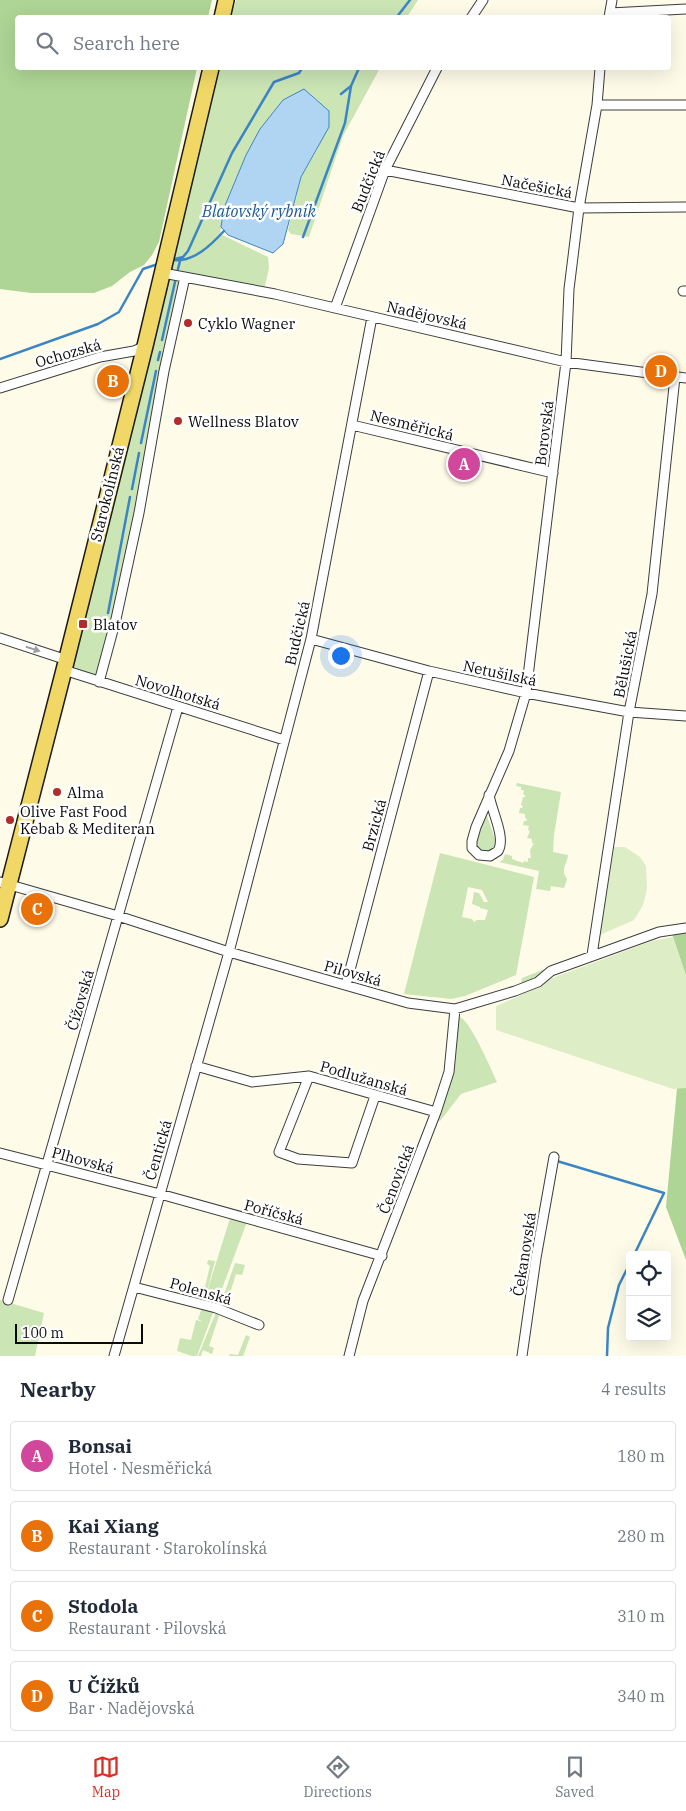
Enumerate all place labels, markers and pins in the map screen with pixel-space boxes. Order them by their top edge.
place label: Cyklo Wagner [198,314,295,333]
marker: Cyklo Wagner [182,317,194,329]
pin: D [645,352,677,390]
pin: B [97,362,129,400]
place label: Wellness Blatov [188,412,299,431]
marker: Wellness Blatov [172,415,184,427]
pin: A [448,445,480,483]
place label: Blatov [93,615,137,634]
marker: Blatov [77,618,89,630]
place label: Alma [67,783,104,802]
marker: Alma [51,786,63,798]
place label: Olive Fast Food Kebab & Mediteran [20,802,155,838]
marker: Olive Fast Food Kebab & Mediteran [4,814,16,826]
pin: C [21,890,53,928]

